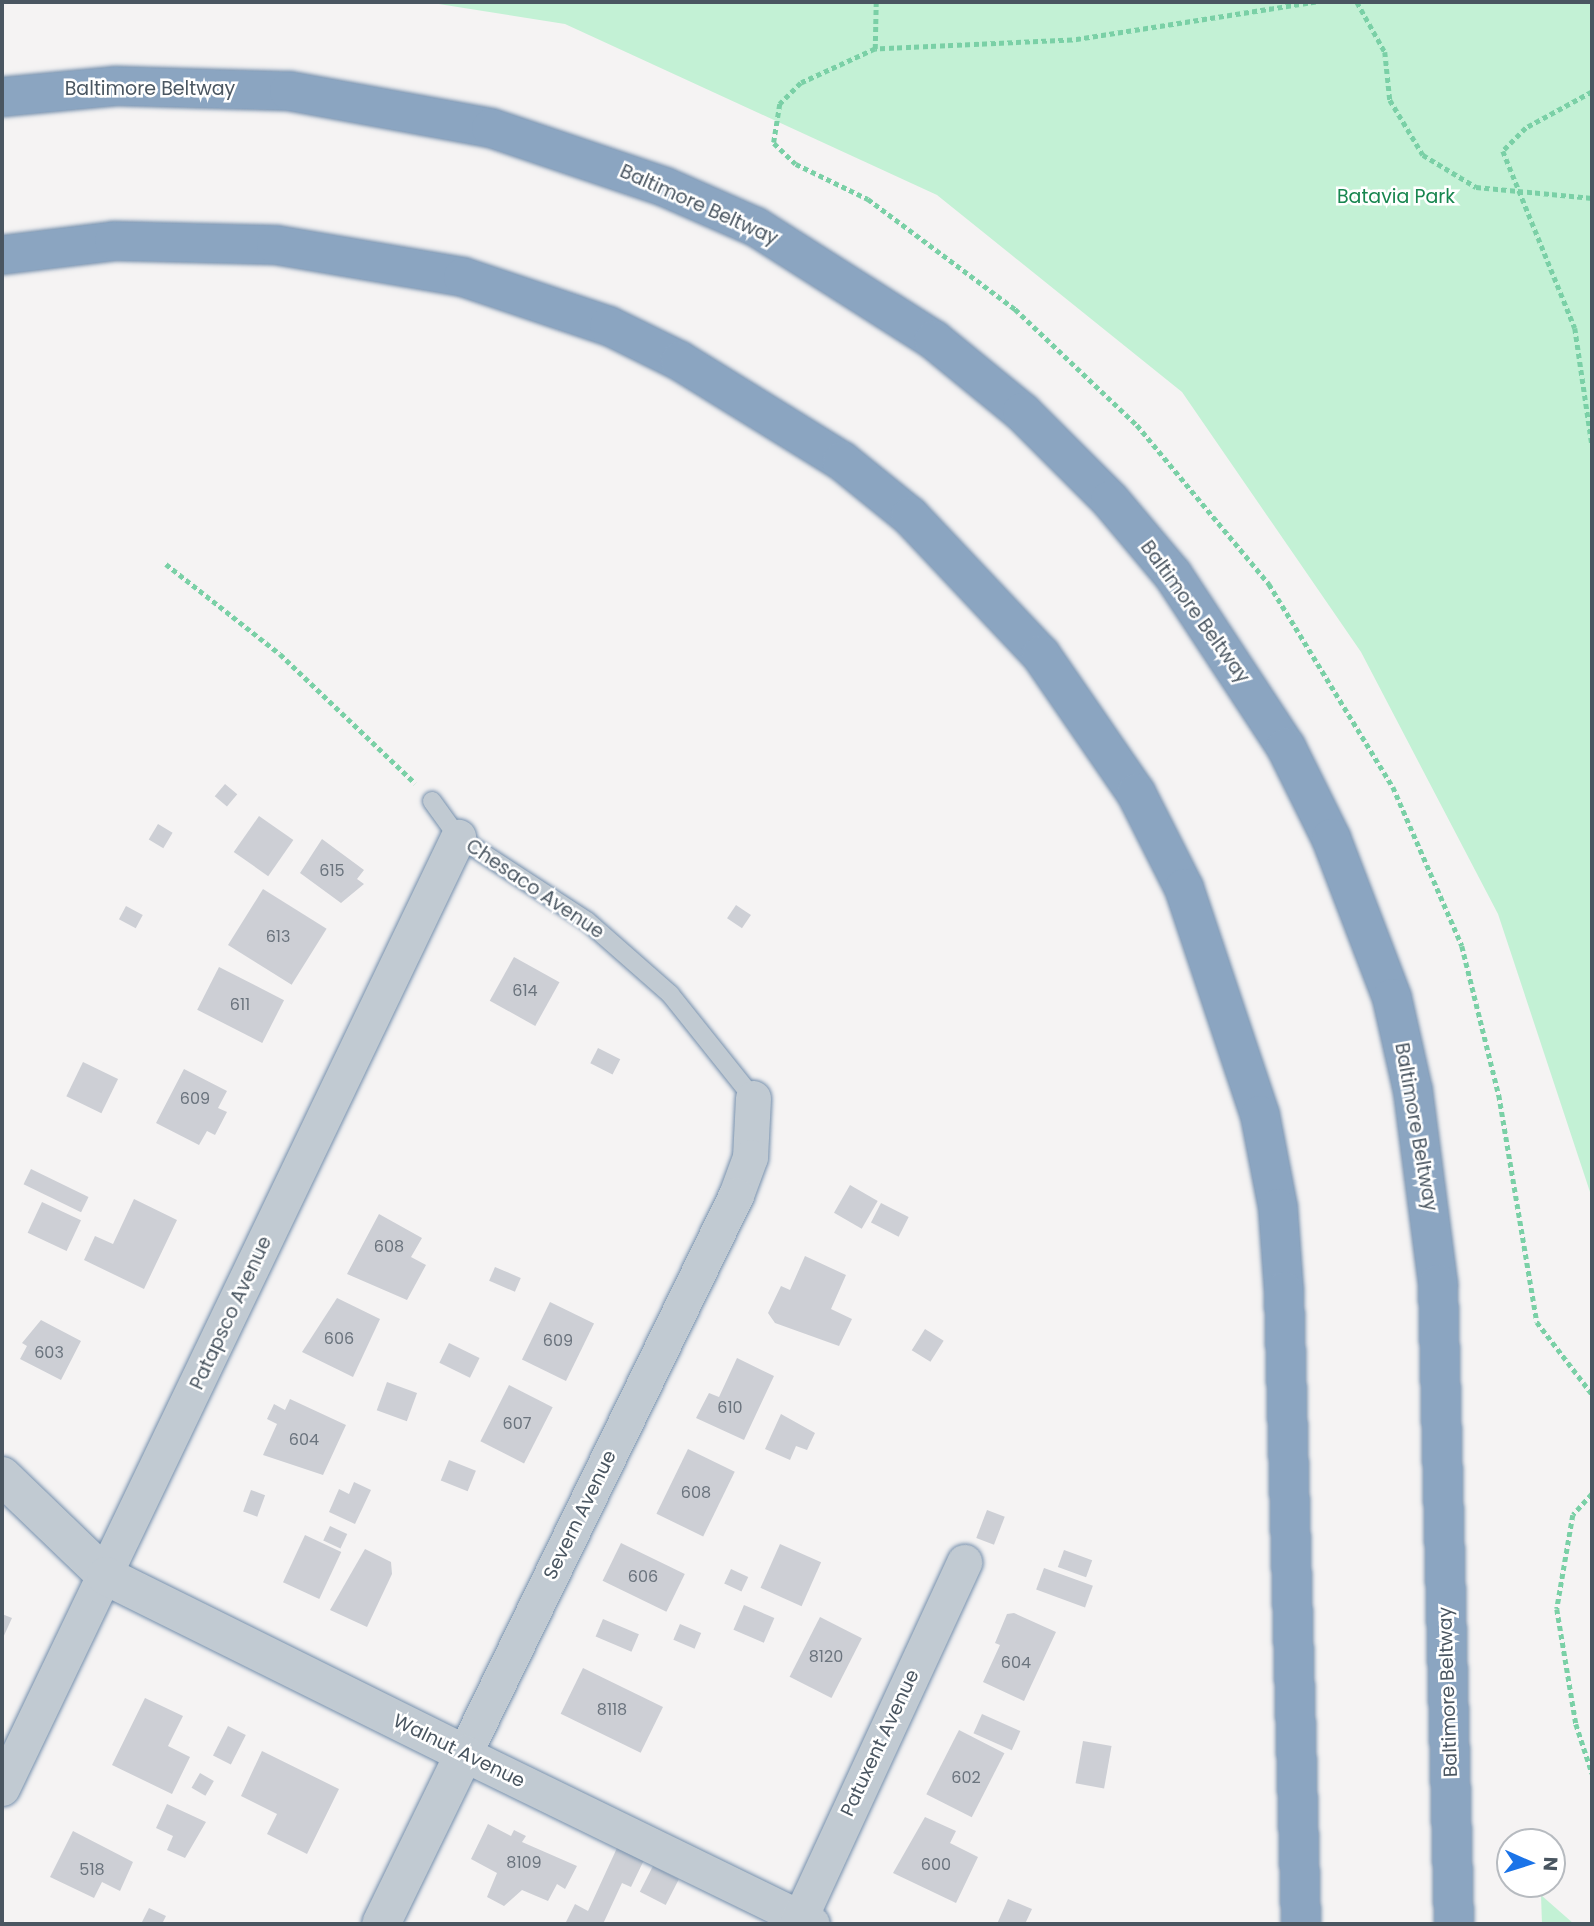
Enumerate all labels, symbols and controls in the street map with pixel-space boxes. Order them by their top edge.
street label: Baltimore Beltway [65,78,235,100]
street label: Baltimore Beltway [616,160,782,250]
park label: Batavia Park [1337,186,1455,208]
street label: Baltimore Beltway [1136,536,1254,688]
street label: Chesaco Avenue [462,834,608,944]
house number: 615 [319,861,345,881]
house number: 613 [266,927,290,947]
house number: 614 [512,981,538,1001]
house number: 611 [230,995,250,1015]
street label: Baltimore Beltway [1390,1041,1442,1213]
house number: 609 [180,1089,210,1109]
street label: Patapsco Avenue [185,1233,277,1393]
house number: 608 [374,1237,404,1257]
house number: 606 [324,1329,354,1349]
house number: 609 [543,1331,573,1351]
house number: 603 [34,1343,64,1363]
house number: 610 [717,1398,743,1418]
house number: 607 [503,1414,531,1434]
house number: 604 [289,1430,319,1450]
street label: Severn Avenue [539,1447,621,1583]
house number: 608 [681,1483,711,1503]
house number: 606 [628,1567,658,1587]
street label: Baltimore Beltway [1434,1606,1462,1778]
house number: 8120 [809,1647,843,1667]
house number: 604 [1001,1653,1031,1673]
street label: Patuxent Avenue [836,1666,924,1820]
house number: 8118 [597,1700,627,1720]
street label: Walnut Avenue [389,1709,529,1793]
house number: 602 [951,1768,981,1788]
north arrow [1496,1828,1566,1898]
house number: 8109 [506,1853,542,1873]
house number: 600 [921,1855,951,1875]
text: N [1537,1856,1564,1872]
house number: 518 [79,1860,105,1880]

